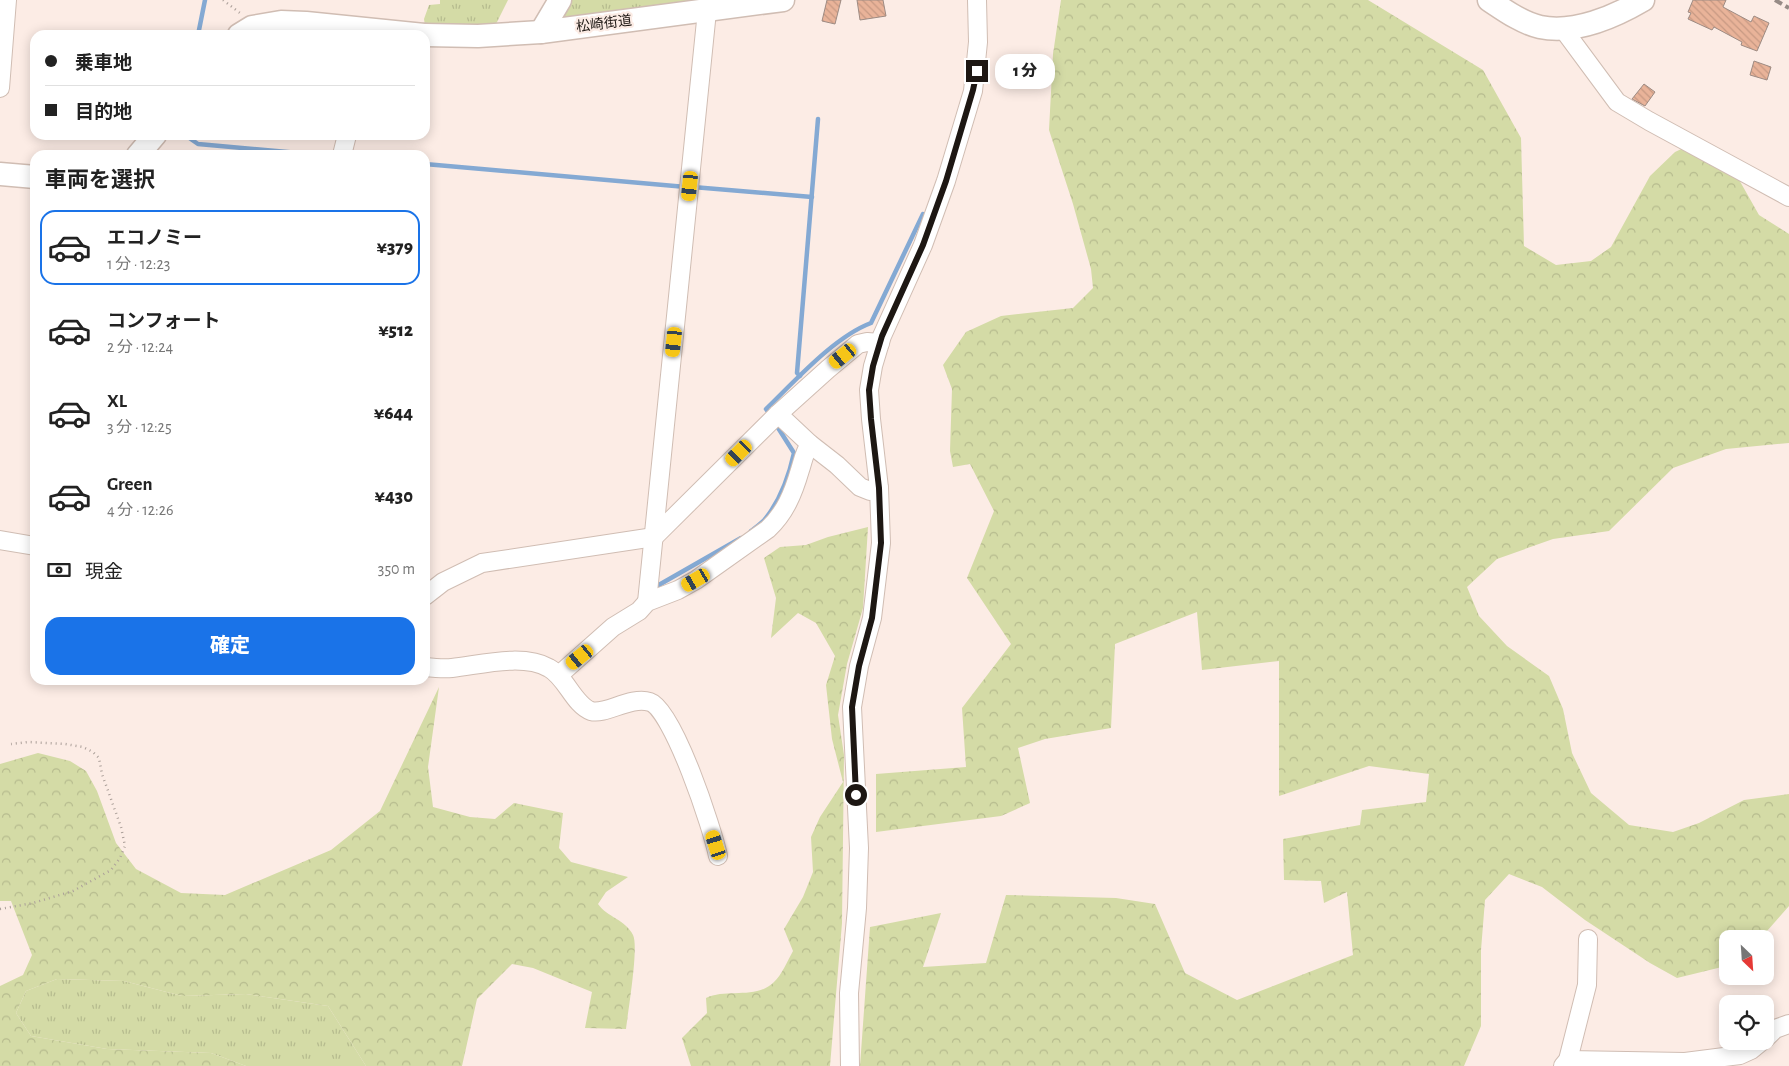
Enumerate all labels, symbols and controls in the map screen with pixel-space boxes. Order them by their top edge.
street label: 松崎街道 [575,13,633,34]
text: 乗車地 [75,54,132,73]
callout: 1 分 [994,54,1054,88]
route end [966,60,988,82]
text: 1 分 [1013,63,1037,79]
text: 目的地 [75,103,132,122]
text: 車両を選択 [45,169,155,191]
car [680,170,699,202]
icon: car [47,225,92,270]
text: エコノミー [107,229,202,248]
text: ¥379 [377,238,413,257]
text: 1 分 · 12:23 [107,256,170,272]
icon: car [47,308,92,353]
text: コンフォート [107,312,220,331]
text: ¥512 [378,321,413,340]
car [664,326,683,358]
text: 2 分 · 12:24 [107,339,173,355]
car [826,341,859,371]
icon: car [47,391,92,436]
text: XL [107,392,127,411]
text: ¥644 [374,404,413,423]
text: 3 分 · 12:25 [107,419,172,435]
car [723,437,754,469]
icon: car [47,474,92,519]
text: Green [107,475,153,494]
text: ¥430 [375,487,413,506]
text: 4 分 · 12:26 [107,502,174,518]
icon: cash [45,556,73,584]
text: 350 m [378,561,415,577]
text: 現金 [85,563,123,582]
car [679,566,712,594]
button: 確定 [45,617,415,675]
car [563,642,596,672]
route start [845,784,867,806]
car [704,828,727,862]
north arrow [1719,930,1774,985]
map controls [1719,930,1774,1050]
button: locate [1719,995,1774,1050]

